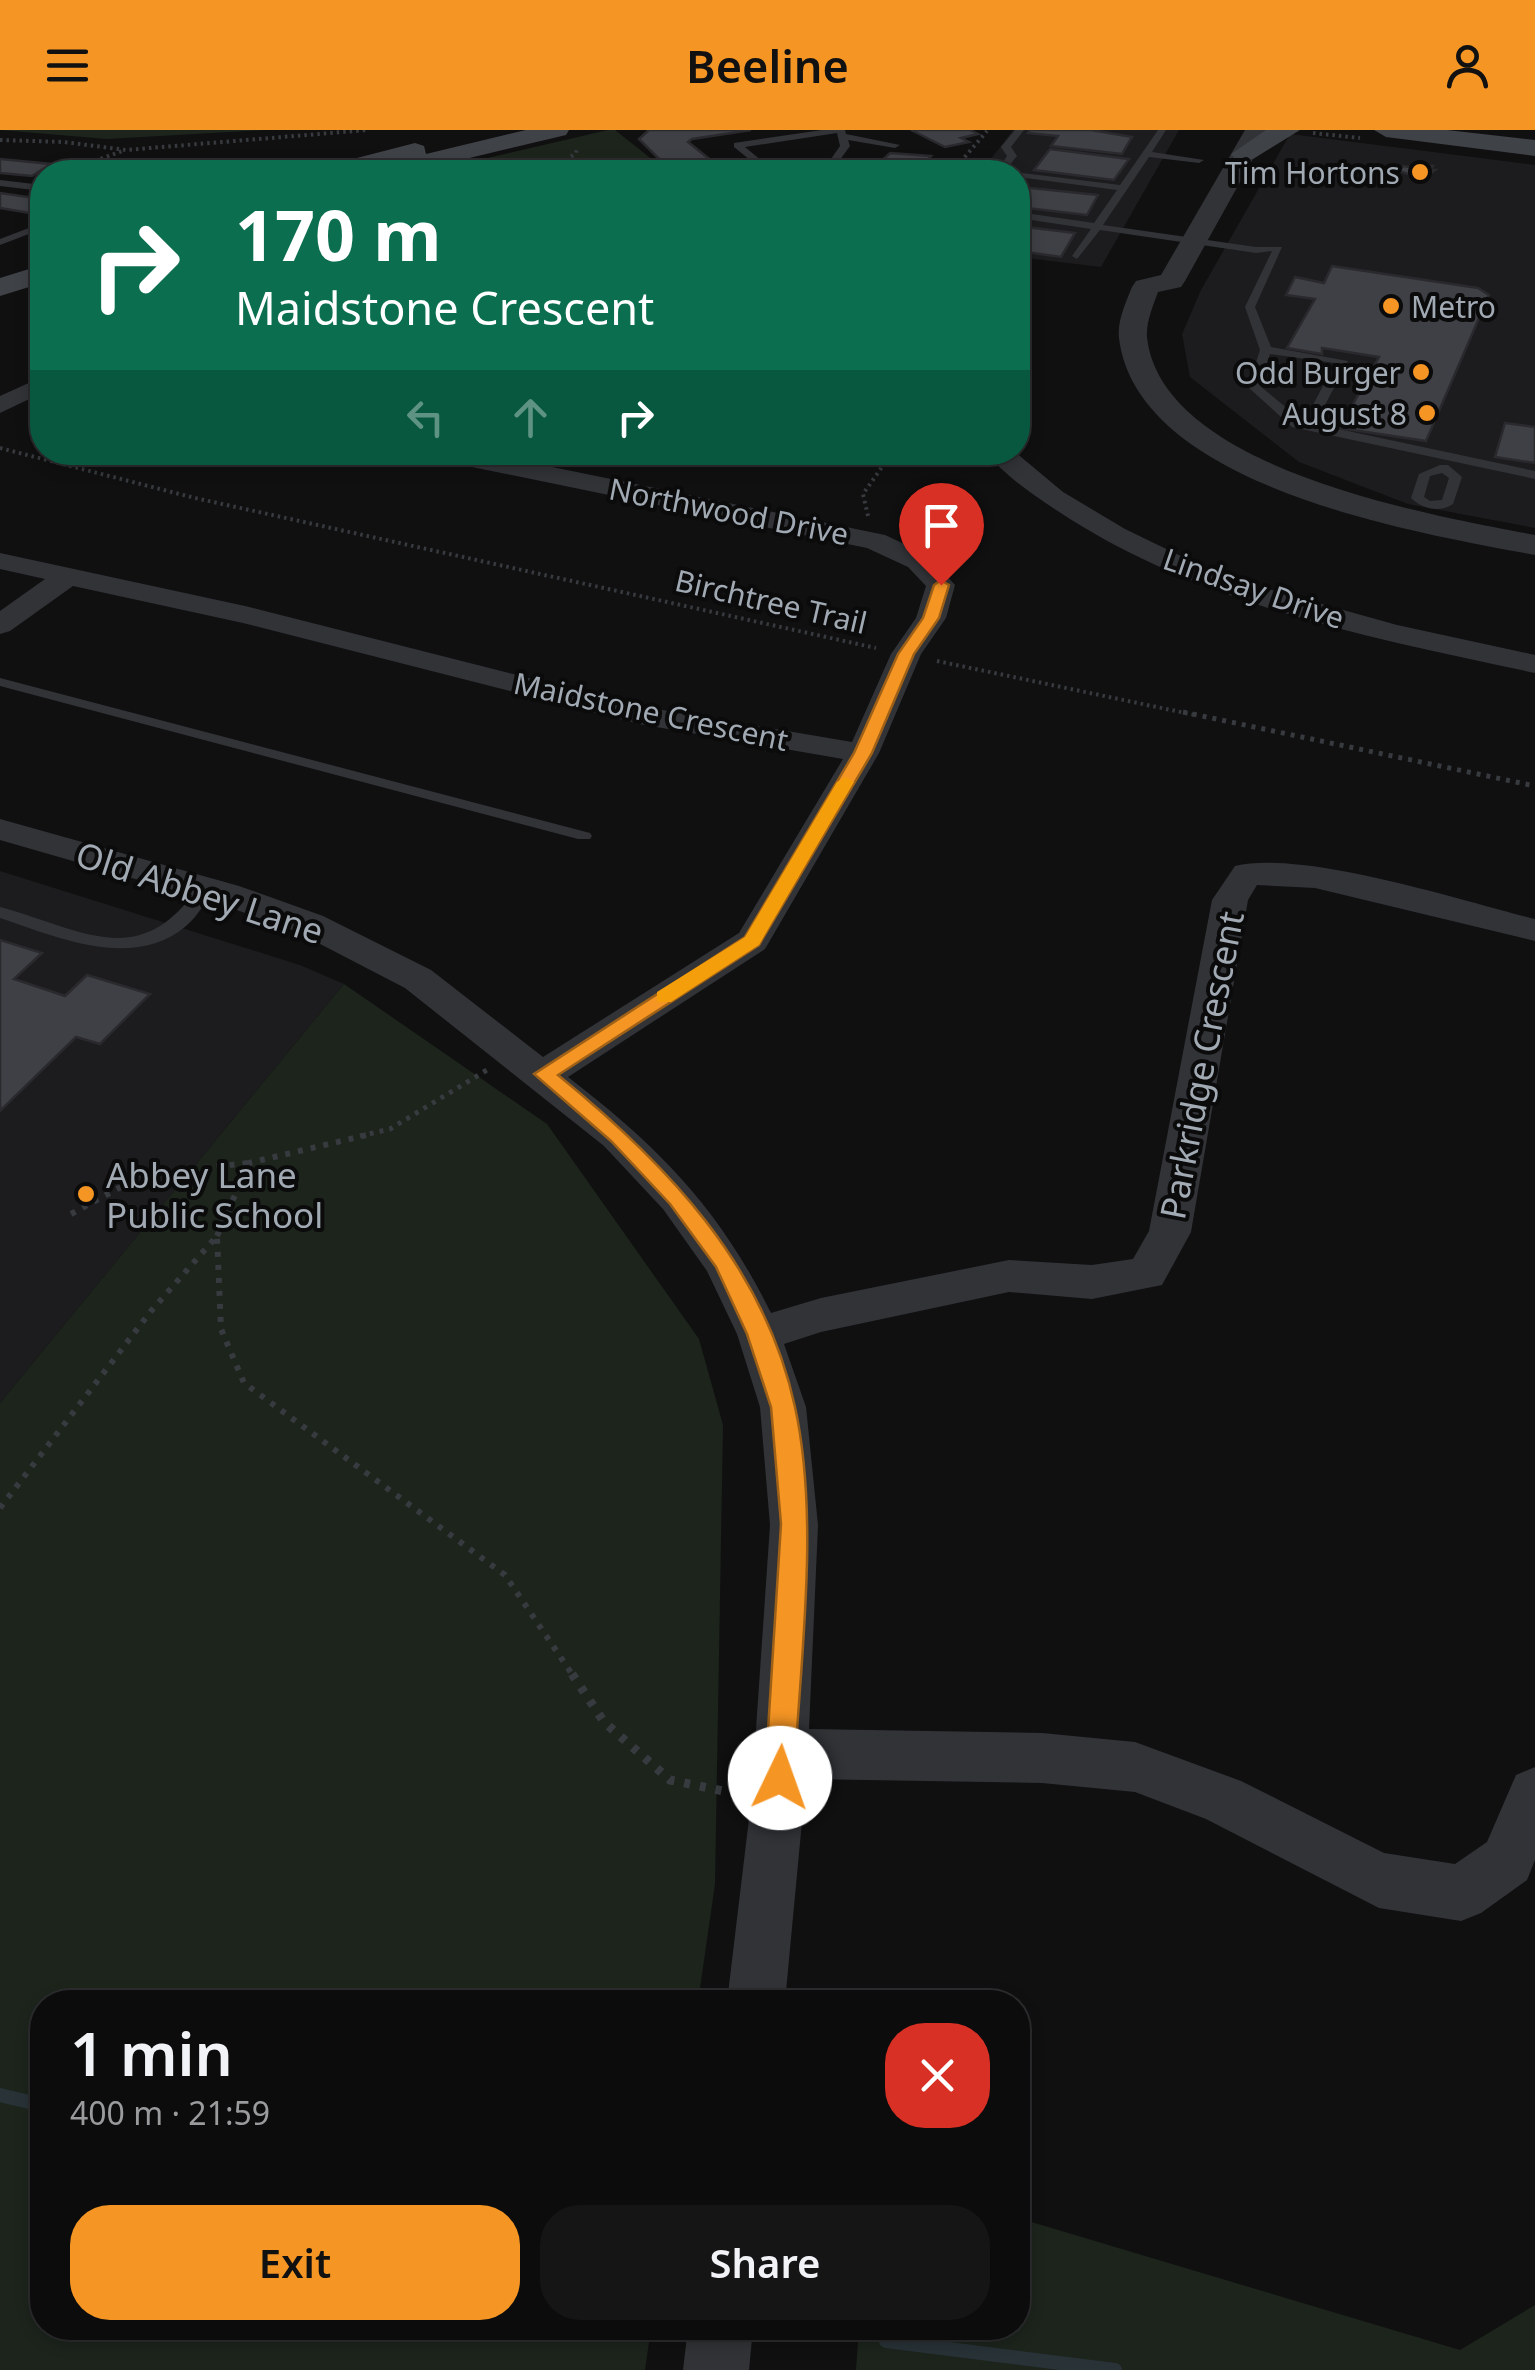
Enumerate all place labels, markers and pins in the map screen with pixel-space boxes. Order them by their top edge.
place label: Tim Hortons [1225,152,1400,193]
marker: Tim Hortons [1409,161,1431,183]
place label: Metro [1411,286,1496,327]
marker: Metro [1380,295,1402,317]
place label: Odd Burger [1235,352,1401,393]
marker: Odd Burger [1410,361,1432,383]
place label: August 8 [1282,393,1407,434]
marker: August 8 [1416,402,1438,424]
pin [899,483,984,586]
place label: Abbey Lane Public School [106,1151,323,1238]
marker: Abbey Lane Public School [75,1183,97,1205]

